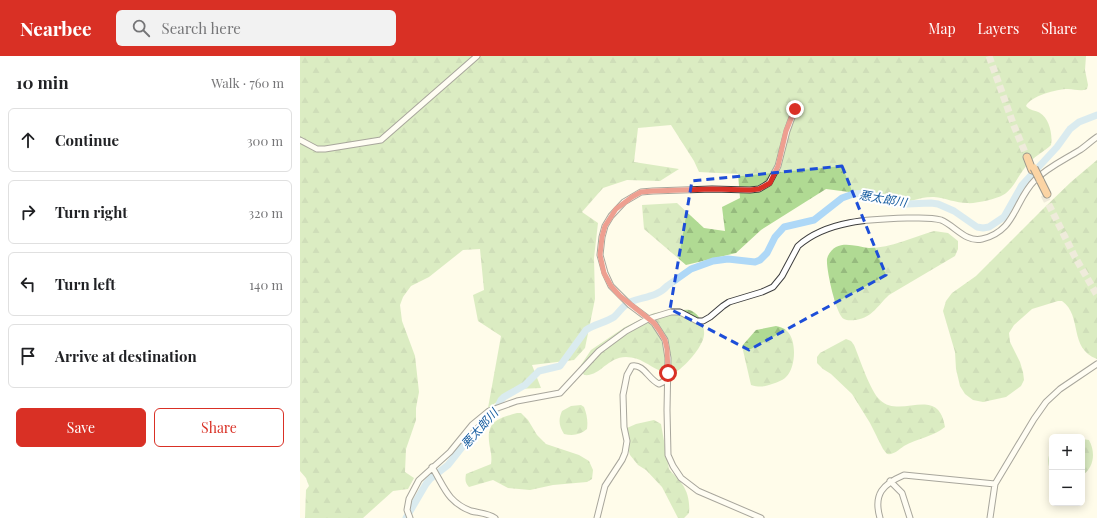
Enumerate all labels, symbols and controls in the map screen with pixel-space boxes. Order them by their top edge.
search box [116,10,396,46]
text: Nearbee [20,15,92,41]
icon: search [130,17,152,39]
text: Search here [162,18,241,38]
text: Map [928,19,956,38]
text: Layers [978,19,1019,38]
text: Share [1041,19,1077,38]
text: 10 min [16,71,69,93]
text: Walk · 760 m [211,74,284,91]
route end [786,100,804,118]
icon: ahead [17,129,39,151]
text: Continue [55,130,119,150]
text: 300 m [247,132,283,149]
water label: 悪太郎川 [858,186,910,210]
icon: right [17,201,39,223]
text: Turn right [55,202,128,222]
text: 320 m [248,204,283,221]
icon: left [17,273,39,295]
text: Turn left [55,274,116,294]
text: 140 m [249,276,283,293]
icon: arrive [17,345,39,367]
text: Arrive at destination [55,346,197,366]
route start [659,364,677,382]
water label: 悪太郎川 [457,403,502,451]
button: Save [16,408,146,447]
button: Share [154,408,284,447]
map controls [1049,434,1085,506]
button: + [1049,434,1085,470]
button: − [1049,470,1085,506]

